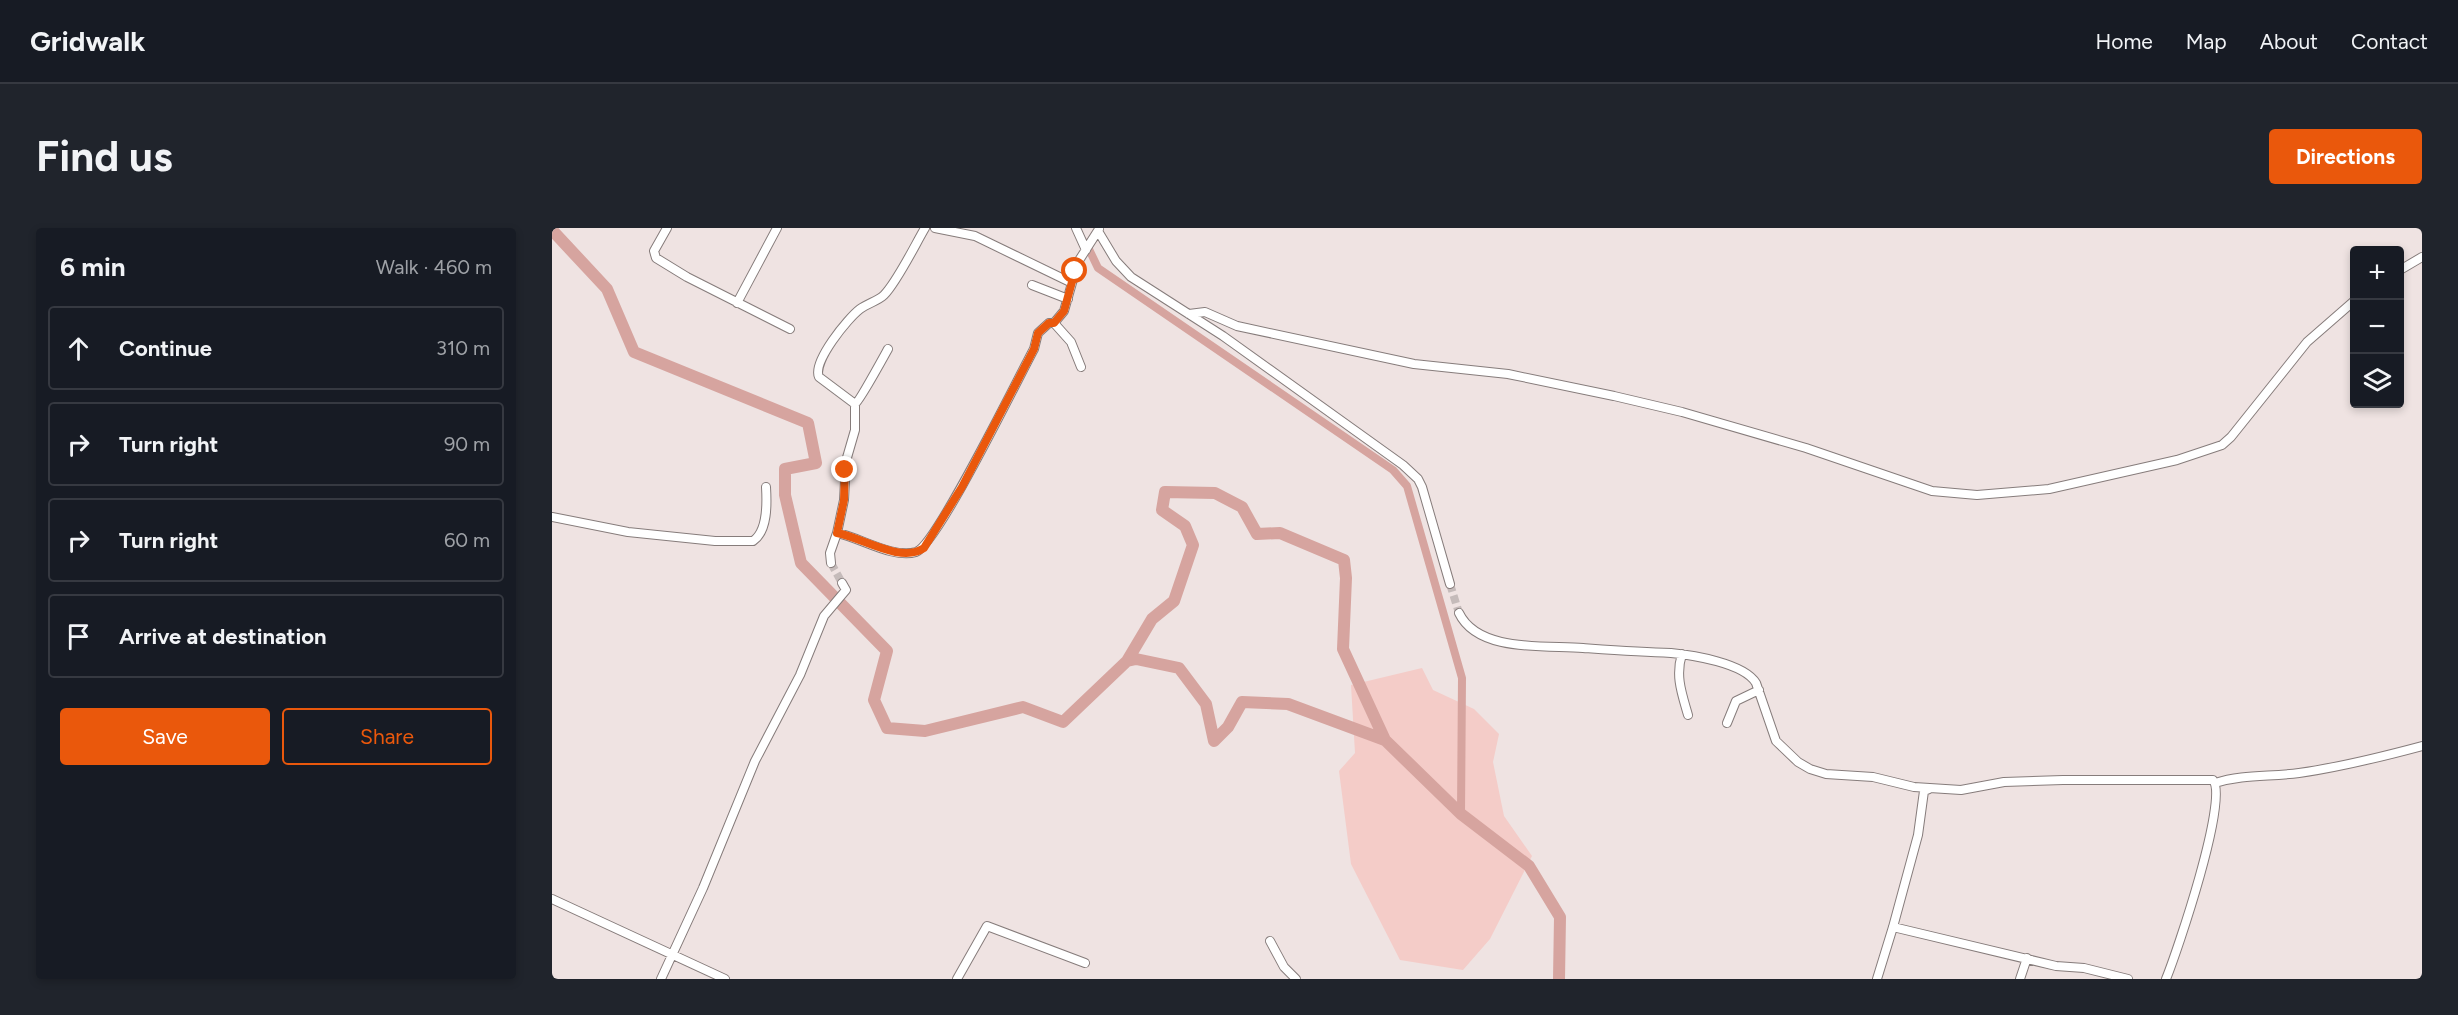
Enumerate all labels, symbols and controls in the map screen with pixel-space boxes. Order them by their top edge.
text: Gridwalk [30,24,145,58]
text: Home [2096,29,2153,54]
text: Map [2186,29,2227,54]
text: About [2260,29,2318,54]
text: Contact [2351,29,2428,54]
button: Directions [2269,129,2422,184]
text: Find us [36,131,173,182]
map controls [2350,246,2404,408]
button: + [2350,246,2404,300]
text: 6 min [60,251,126,283]
text: Walk · 460 m [376,255,492,279]
route start [1061,257,1087,283]
button: − [2350,300,2404,354]
icon: ahead [62,332,95,365]
text: Continue [119,335,212,362]
text: 310 m [436,336,490,360]
button: layers [2350,354,2404,408]
icon: right [62,428,95,461]
text: Turn right [119,431,218,458]
text: 90 m [444,432,490,456]
route end [831,456,857,482]
icon: right [62,524,95,557]
text: Turn right [119,527,218,554]
text: 60 m [444,528,490,552]
icon: arrive [62,620,95,653]
text: Arrive at destination [119,623,327,650]
button: Save [60,708,270,765]
button: Share [282,708,492,765]

